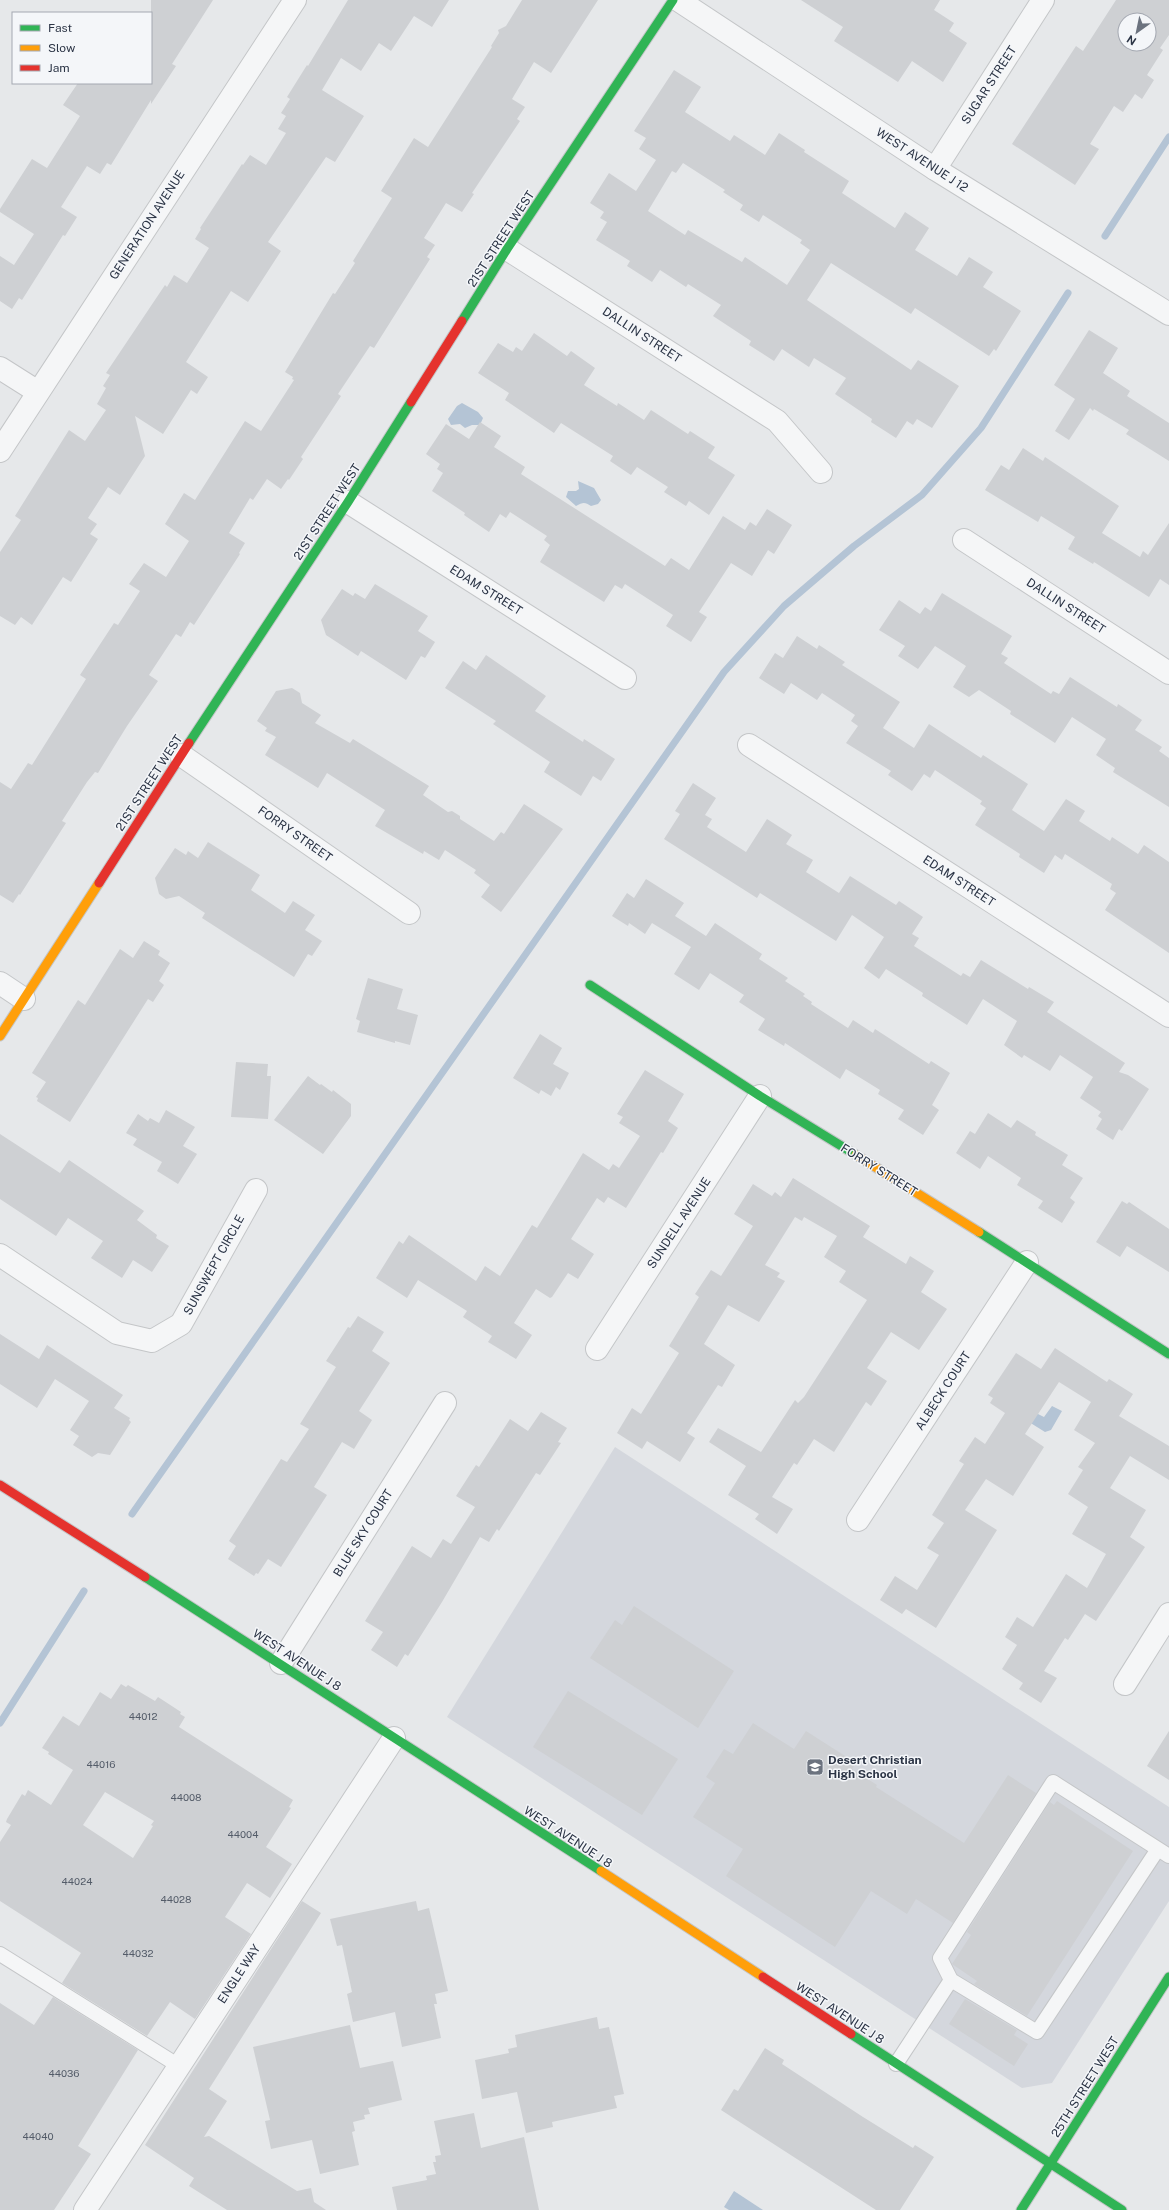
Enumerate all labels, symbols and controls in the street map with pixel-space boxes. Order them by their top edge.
legend [12,12,152,84]
north arrow [1117,12,1157,52]
text: Fast [48,21,73,35]
text: N [1125,33,1138,48]
text: Slow [48,41,76,55]
street label: SUGAR STREET [959,43,1019,127]
text: Jam [48,61,70,75]
street label: WEST AVENUE J 12 [873,125,971,195]
street label: GENERATION AVENUE [106,168,188,282]
street label: 21ST STREET WEST [465,188,537,290]
street label: DALLIN STREET [600,304,684,366]
street label: 21ST STREET WEST [291,461,363,563]
street label: EDAM STREET [447,562,525,618]
street label: DALLIN STREET [1024,575,1108,637]
street label: 21ST STREET WEST [113,732,185,834]
street label: FORRY STREET [255,803,335,865]
street label: EDAM STREET [920,853,998,909]
street label: FORRY STREET [838,1141,920,1199]
street label: SUNDELL AVENUE [644,1175,714,1271]
street label: SUNSWEPT CIRCLE [181,1213,247,1317]
street label: ALBECK COURT [912,1349,974,1433]
street label: BLUE SKY COURT [330,1487,396,1579]
street label: WEST AVENUE J 8 [250,1626,344,1694]
house number: 44012 [129,1710,157,1722]
place label: Desert Christian High School [828,1753,922,1781]
school or university icon: Desert Christian High School [805,1757,825,1777]
house number: 44016 [87,1758,116,1770]
house number: 44008 [170,1791,202,1803]
street label: WEST AVENUE J 8 [521,1803,615,1871]
house number: 44004 [227,1828,259,1840]
house number: 44024 [62,1875,92,1887]
house number: 44028 [160,1893,192,1905]
street label: ENGLE WAY [215,1941,264,2006]
house number: 44032 [123,1947,153,1959]
street label: WEST AVENUE J 8 [793,1979,887,2047]
street label: 25TH STREET WEST [1048,2034,1122,2140]
house number: 44036 [48,2067,80,2079]
house number: 44040 [22,2130,54,2142]

